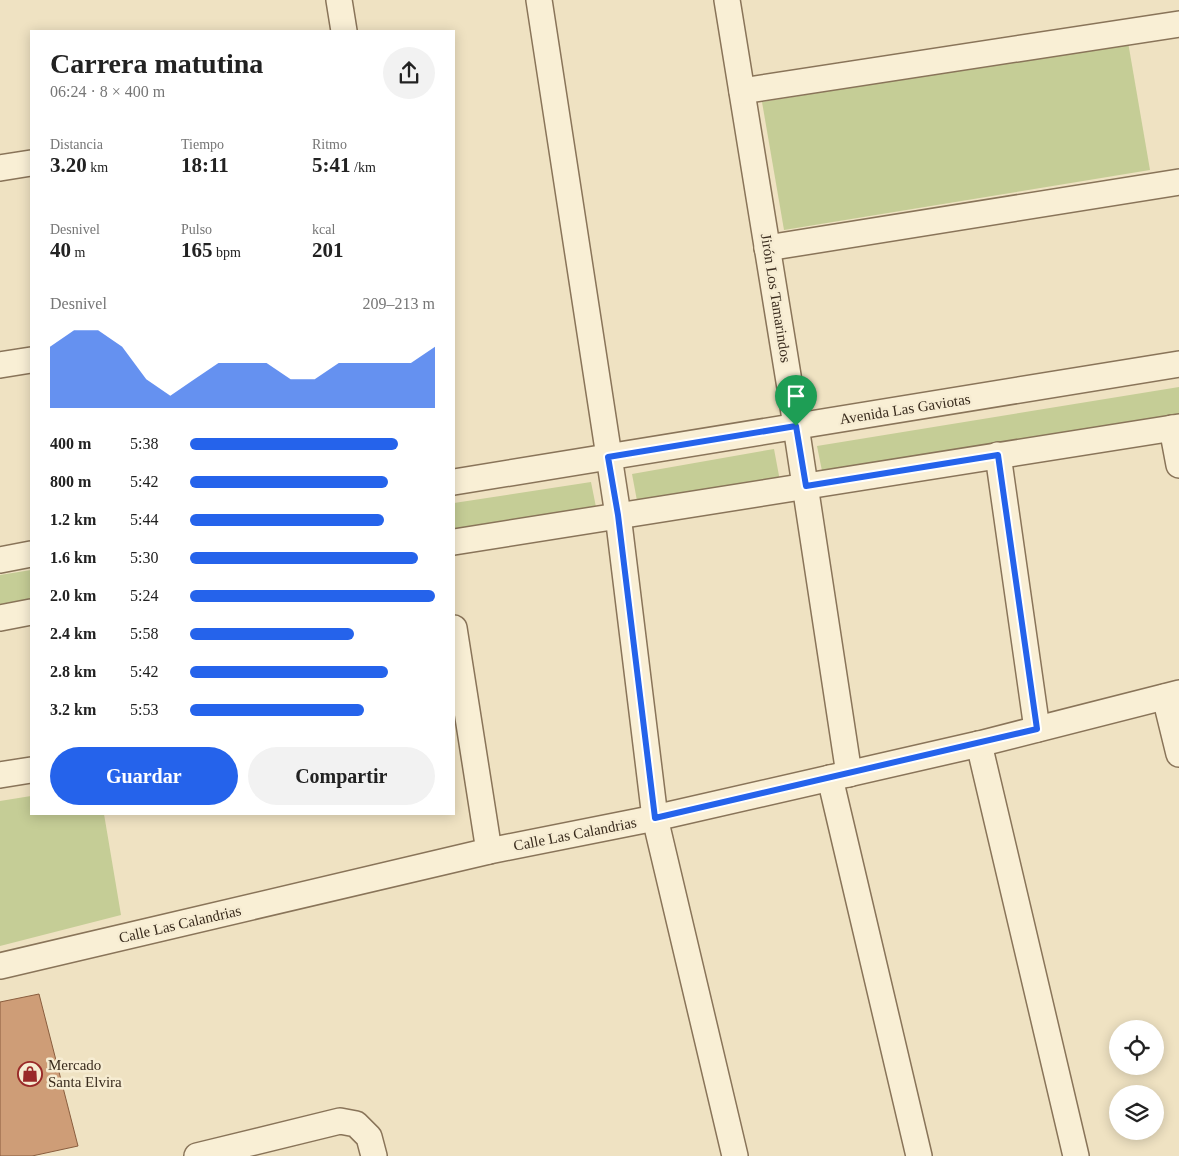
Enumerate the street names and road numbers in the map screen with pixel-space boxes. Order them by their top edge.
street label: Jirón Los Tamarindos [758,232,794,364]
street label: Avenida Las Gaviotas [838,391,972,427]
street label: Calle Las Calandrias [512,814,638,854]
street label: Calle Las Calandrias [117,902,243,946]

